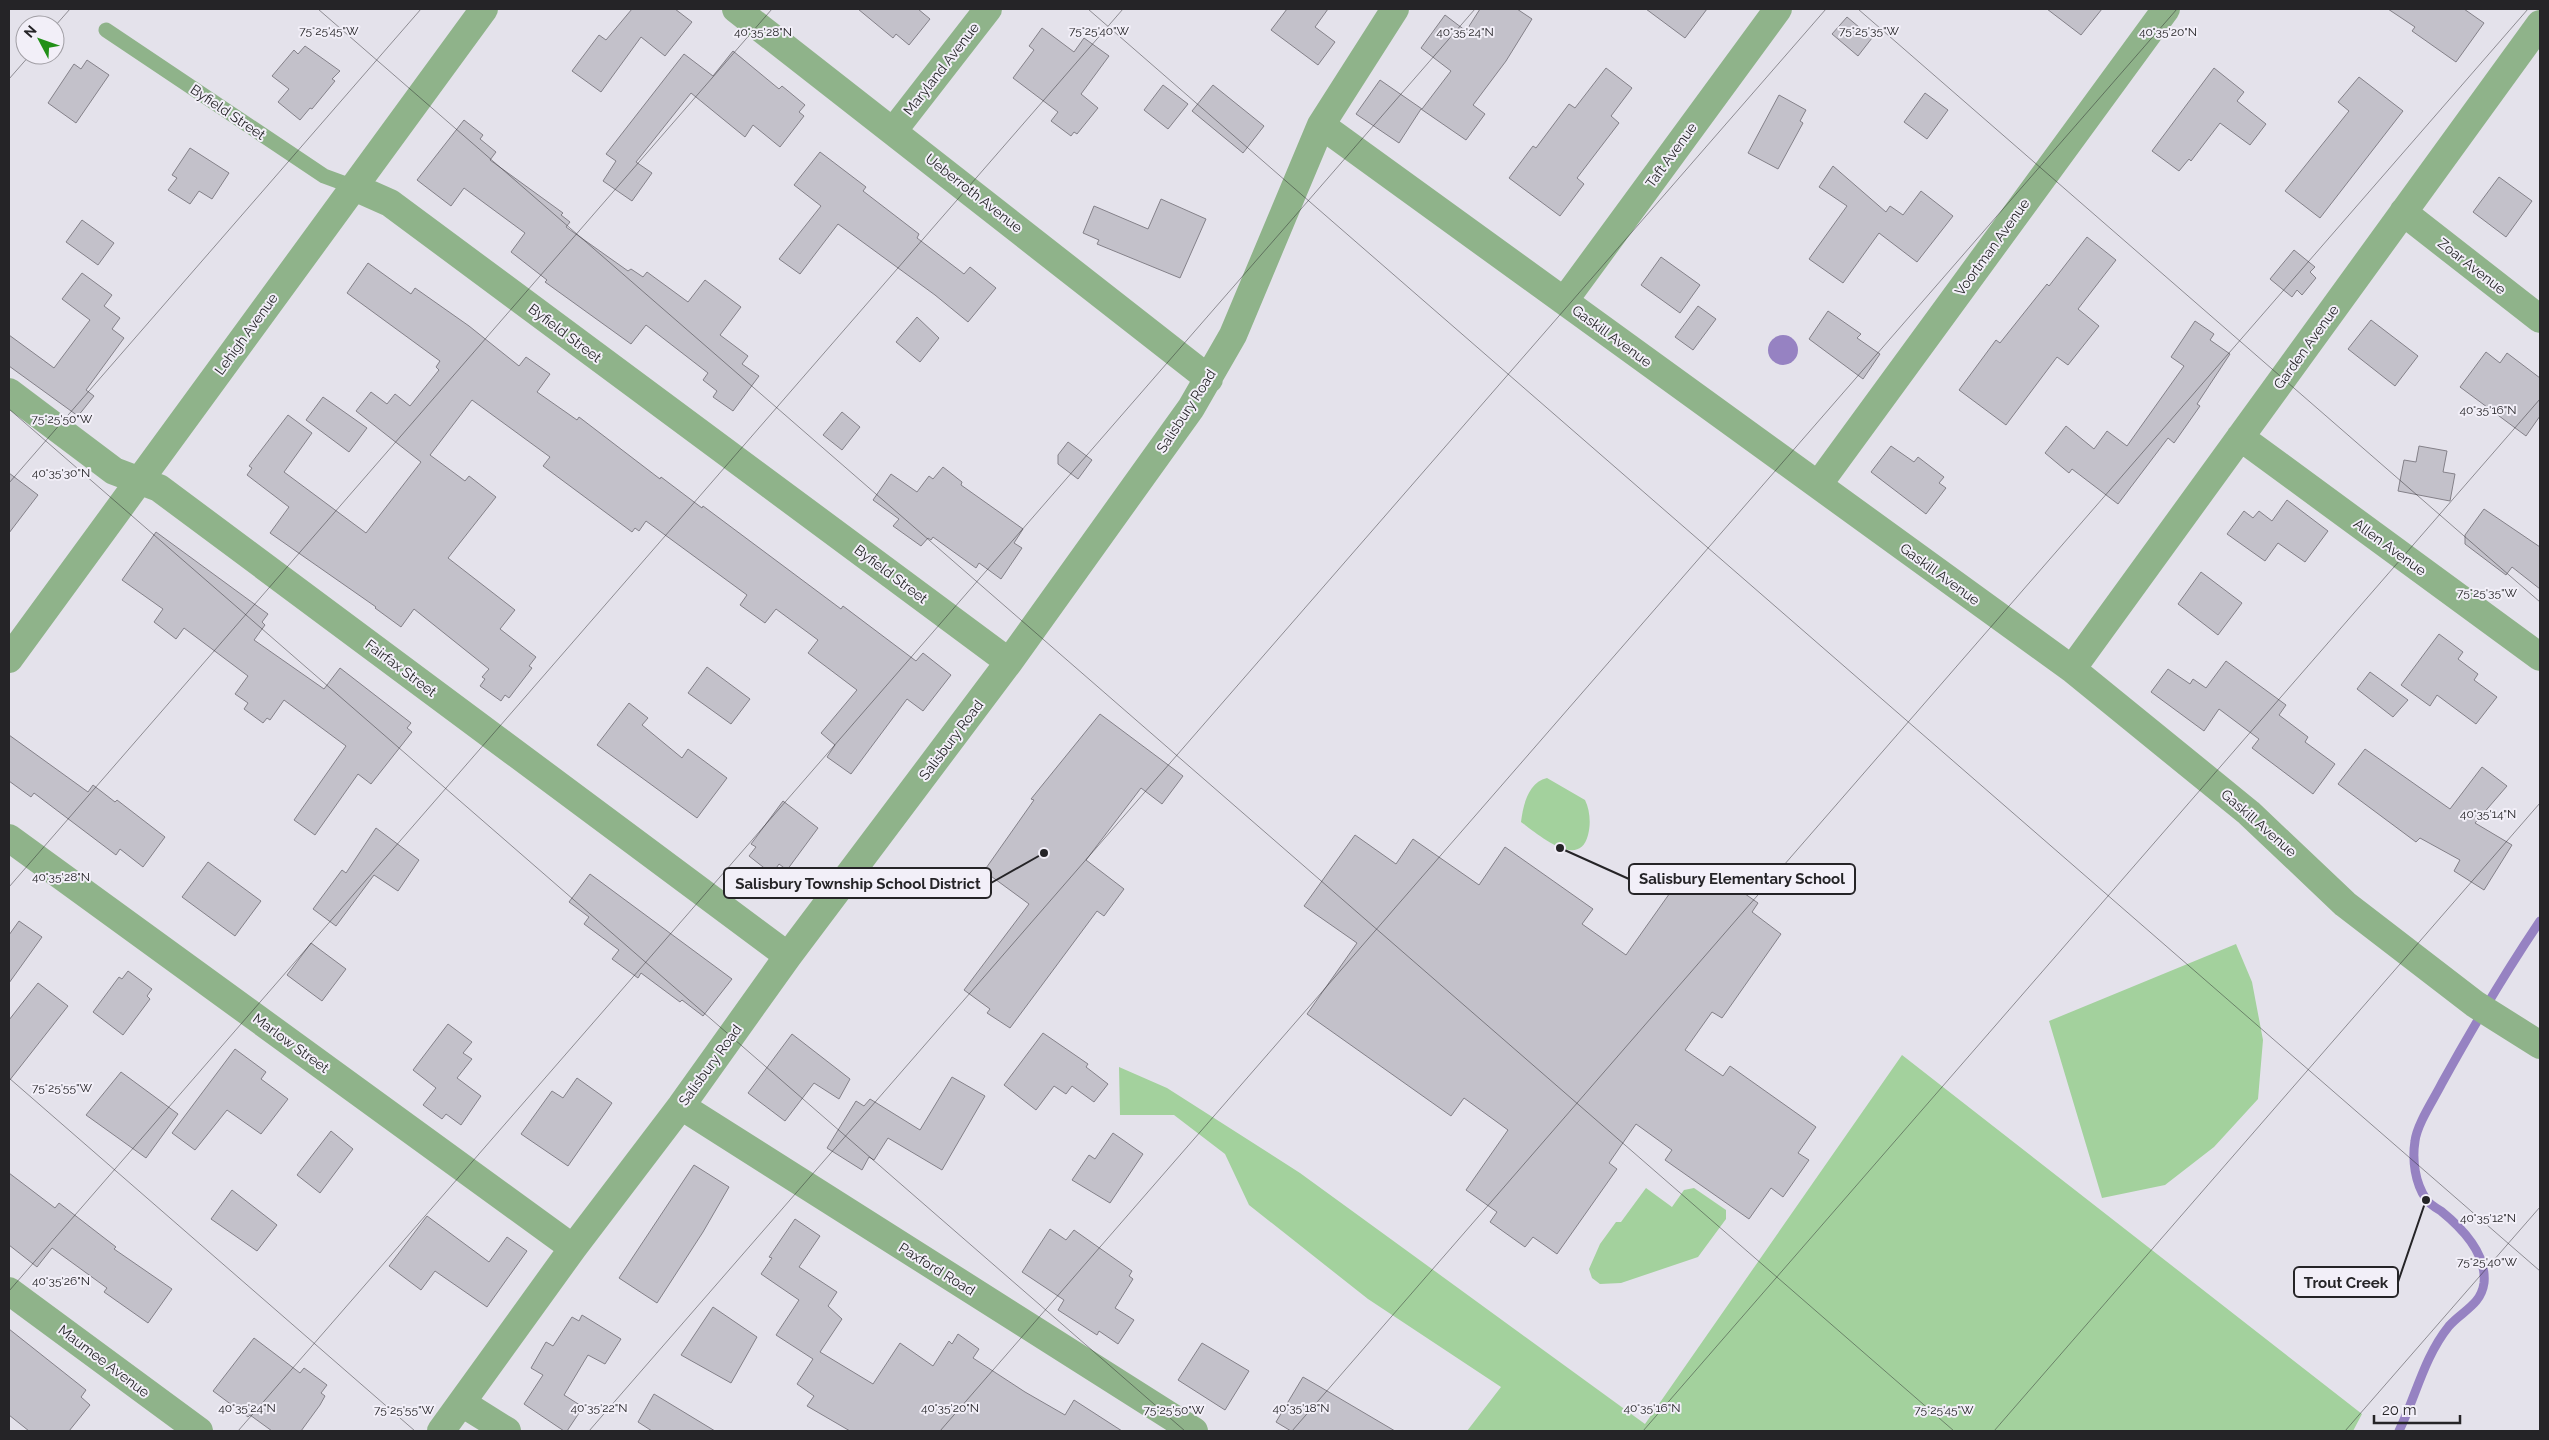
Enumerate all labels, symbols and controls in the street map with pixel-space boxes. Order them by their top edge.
north arrow [15,15,65,65]
street label: Maryland Avenue [900,20,982,118]
text: N [21,22,40,41]
text: 75°25'45"W [299,24,359,38]
text: 75°25'40"W [1069,24,1129,38]
text: 75°25'35"W [1839,24,1899,38]
text: 40°35'28"N [734,25,792,39]
text: 40°35'24"N [1436,25,1494,39]
text: 40°35'20"N [2139,25,2197,39]
street label: Byfield Street [187,81,269,143]
street label: Taft Avenue [1642,119,1700,191]
street label: Ueberroth Avenue [922,150,1026,236]
street label: Voortman Avenue [1952,195,2032,299]
street label: Zoar Avenue [2435,235,2509,297]
street label: Lehigh Avenue [211,290,281,378]
street label: Byfield Street [525,300,605,366]
street label: Gaskill Avenue [1569,302,1655,370]
street label: Garden Avenue [2270,302,2342,392]
street label: Salisbury Road [1153,366,1219,456]
text: 40°35'16"N [2459,403,2517,417]
text: 75°25'50"W [32,412,93,426]
text: 40°35'30"N [32,466,90,480]
street label: Allen Avenue [2351,515,2429,579]
street label: Gaskill Avenue [1897,540,1983,608]
street label: Byfield Street [851,541,931,607]
text: 75°25'35"W [2457,586,2517,600]
street label: Fairfax Street [362,636,440,700]
street label: Salisbury Road [916,697,986,783]
street label: Gaskill Avenue [2218,786,2300,860]
text: 40°35'14"N [2460,807,2516,821]
callout: Salisbury Elementary School [1629,864,1855,894]
callout: Salisbury Township School District [724,868,991,898]
text: 40°35'28"N [32,870,90,884]
text: Salisbury Elementary School [1639,870,1845,888]
text: Salisbury Township School District [735,875,981,893]
street label: Marlow Street [250,1010,332,1076]
street label: Salisbury Road [675,1021,745,1109]
text: 75°25'55"W [32,1081,92,1095]
text: 40°35'12"N [2460,1211,2516,1225]
street label: Paxford Road [896,1239,978,1299]
text: 75°25'40"W [2457,1255,2517,1269]
callout: Trout Creek [2294,1267,2398,1297]
text: 40°35'26"N [32,1274,90,1288]
text: Trout Creek [2304,1274,2389,1292]
street label: Maumee Avenue [55,1322,153,1400]
scale bar [2374,1392,2460,1424]
text: 40°35'24"N [218,1401,276,1415]
text: 40°35'22"N [570,1401,628,1415]
text: 40°35'20"N [921,1401,979,1415]
text: 40°35'18"N [1273,1401,1329,1415]
text: 40°35'16"N [1623,1401,1681,1415]
text: 20 m [2382,1401,2417,1419]
text: 75°25'55"W [374,1403,434,1417]
text: 75°25'50"W [1144,1403,1205,1417]
text: 75°25'45"W [1914,1403,1974,1417]

